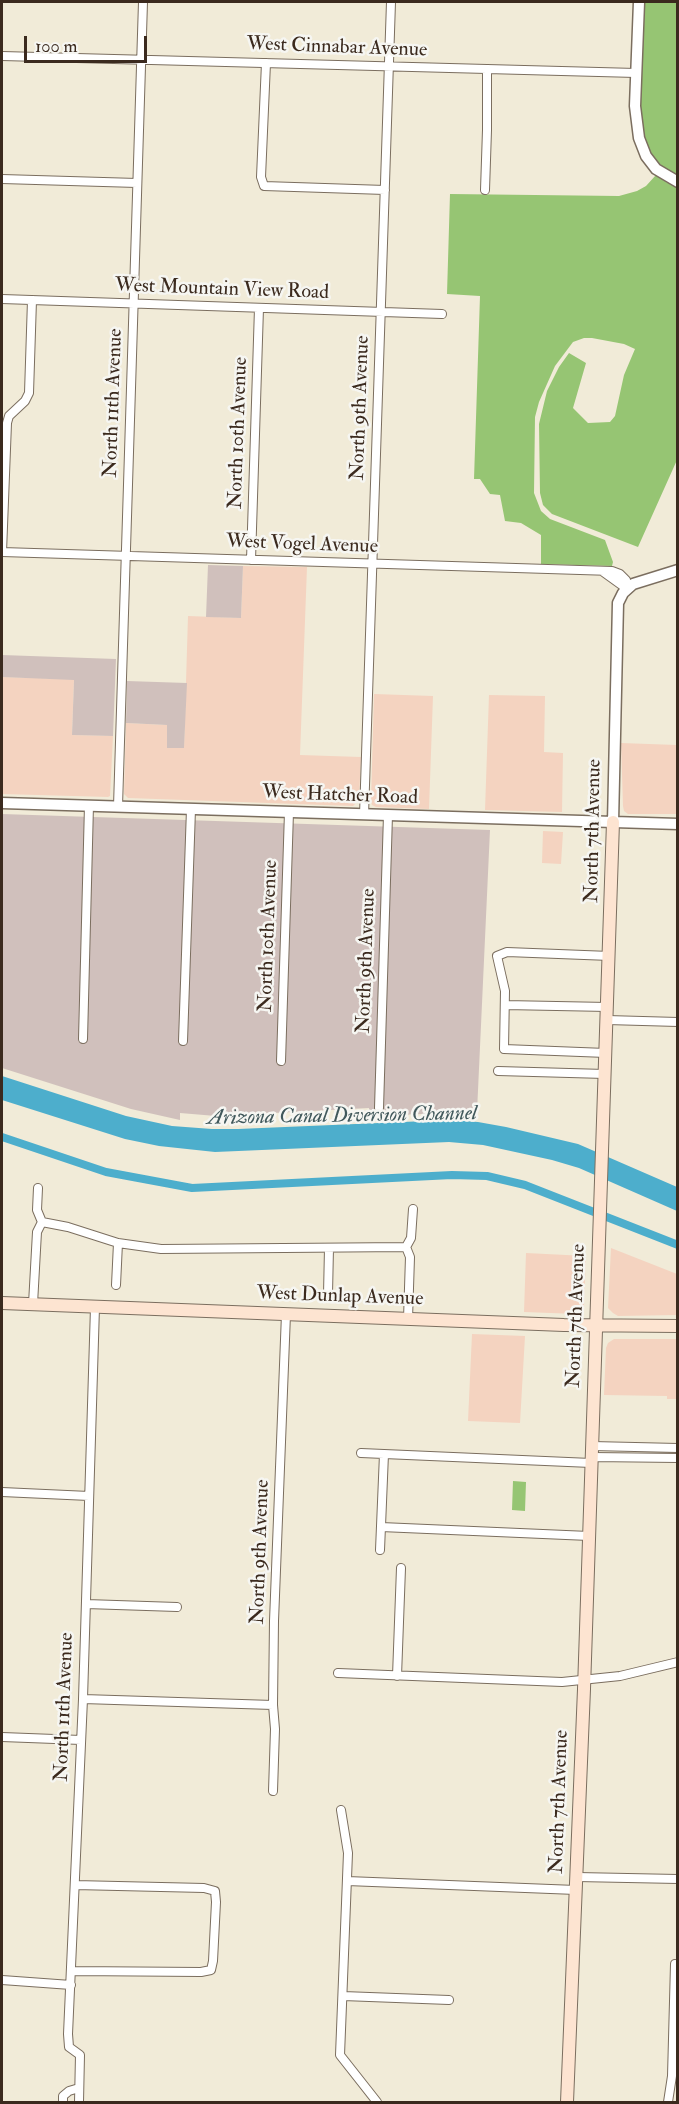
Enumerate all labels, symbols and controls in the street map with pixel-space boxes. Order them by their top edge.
scale bar [27,24,150,62]
street label: West Cinnabar Avenue [246,33,428,63]
text: 100 m [35,35,78,58]
street label: West Mountain View Road [115,274,329,306]
street label: North 11th Avenue [99,328,129,478]
street label: North 9th Avenue [346,335,376,481]
street label: North 10th Avenue [224,357,254,509]
street label: West Vogel Avenue [226,530,378,560]
street label: North 7th Avenue [581,759,607,903]
street label: West Hatcher Road [262,781,418,811]
street label: North 10th Avenue [254,860,284,1012]
street label: North 9th Avenue [352,888,382,1034]
water label: Arizona Canal Diversion Channel [207,1102,477,1132]
street label: North 7th Avenue [562,1244,592,1388]
street label: West Dunlap Avenue [256,1282,424,1312]
street label: North 9th Avenue [246,1479,276,1625]
street label: North 11th Avenue [50,1632,80,1782]
street label: North 7th Avenue [545,1730,575,1874]

